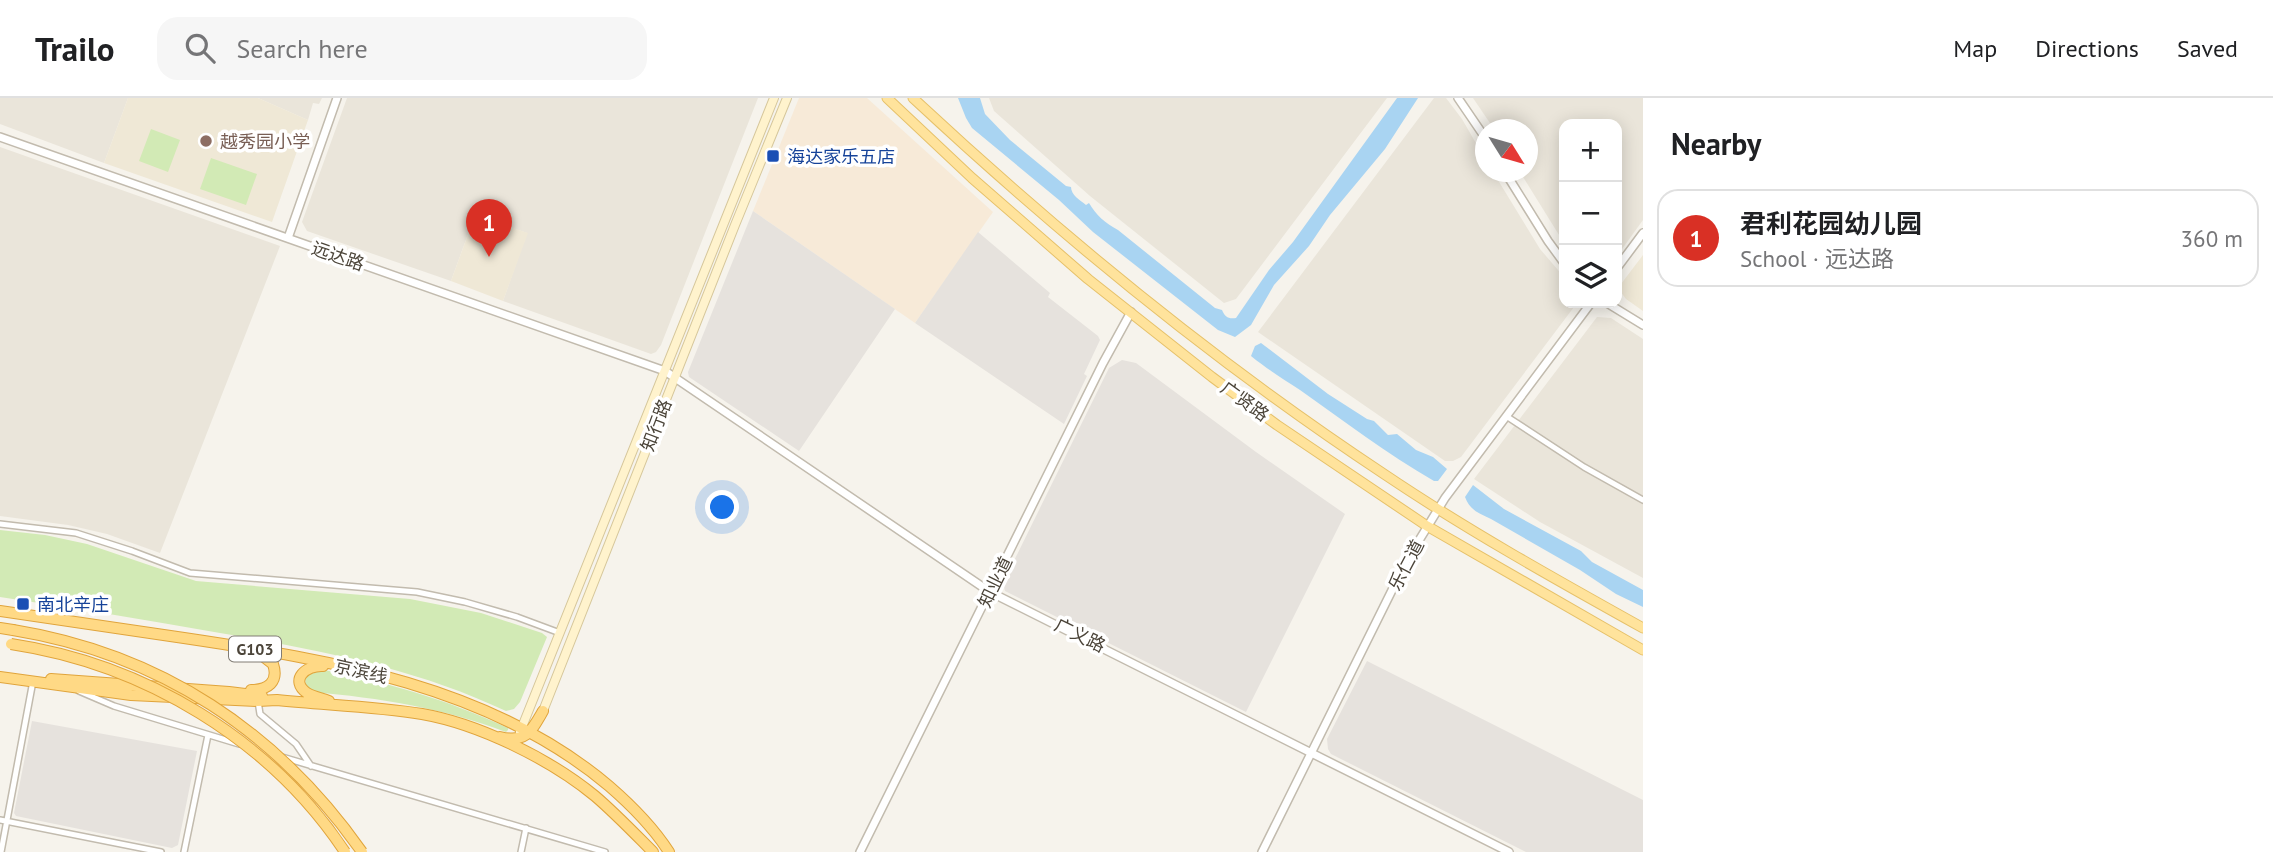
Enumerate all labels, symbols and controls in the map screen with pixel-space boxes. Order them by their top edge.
search box [157,17,647,80]
text: Trailo [35,27,115,70]
icon: search [181,29,219,67]
text: Search here [237,32,368,65]
text: Map [1953,33,1997,64]
text: Directions [2035,33,2139,64]
text: Saved [2177,33,2238,64]
north arrow [1475,119,1538,182]
map controls [1559,119,1622,308]
button: + [1559,119,1622,182]
text: Nearby [1671,124,1761,163]
place label: 越秀园小学 [220,130,310,153]
marker: 越秀园小学 [198,133,214,149]
place label: 海达家乐五店 [787,145,895,168]
marker: 海达家乐五店 [765,148,781,164]
button: − [1559,182,1622,245]
pin: 1 [466,199,512,257]
text: 君利花园幼儿园 [1740,207,1922,240]
text: 1 [1689,224,1703,253]
text: 360 m [2181,224,2243,253]
street label: 远达路 [309,236,367,276]
text: School · 远达路 [1740,244,1894,273]
button: layers [1559,245,1622,308]
street label: 广贤路 [1216,376,1274,426]
street label: 知行路 [636,396,676,454]
your location [705,490,739,524]
street label: 乐仁道 [1383,536,1429,594]
street label: 知业道 [973,553,1017,611]
place label: 南北辛庄 [37,593,109,616]
marker: 南北辛庄 [15,596,31,612]
street label: 广义路 [1051,613,1109,657]
road number: G103 [229,636,281,662]
street label: 京滨线 [332,654,390,688]

